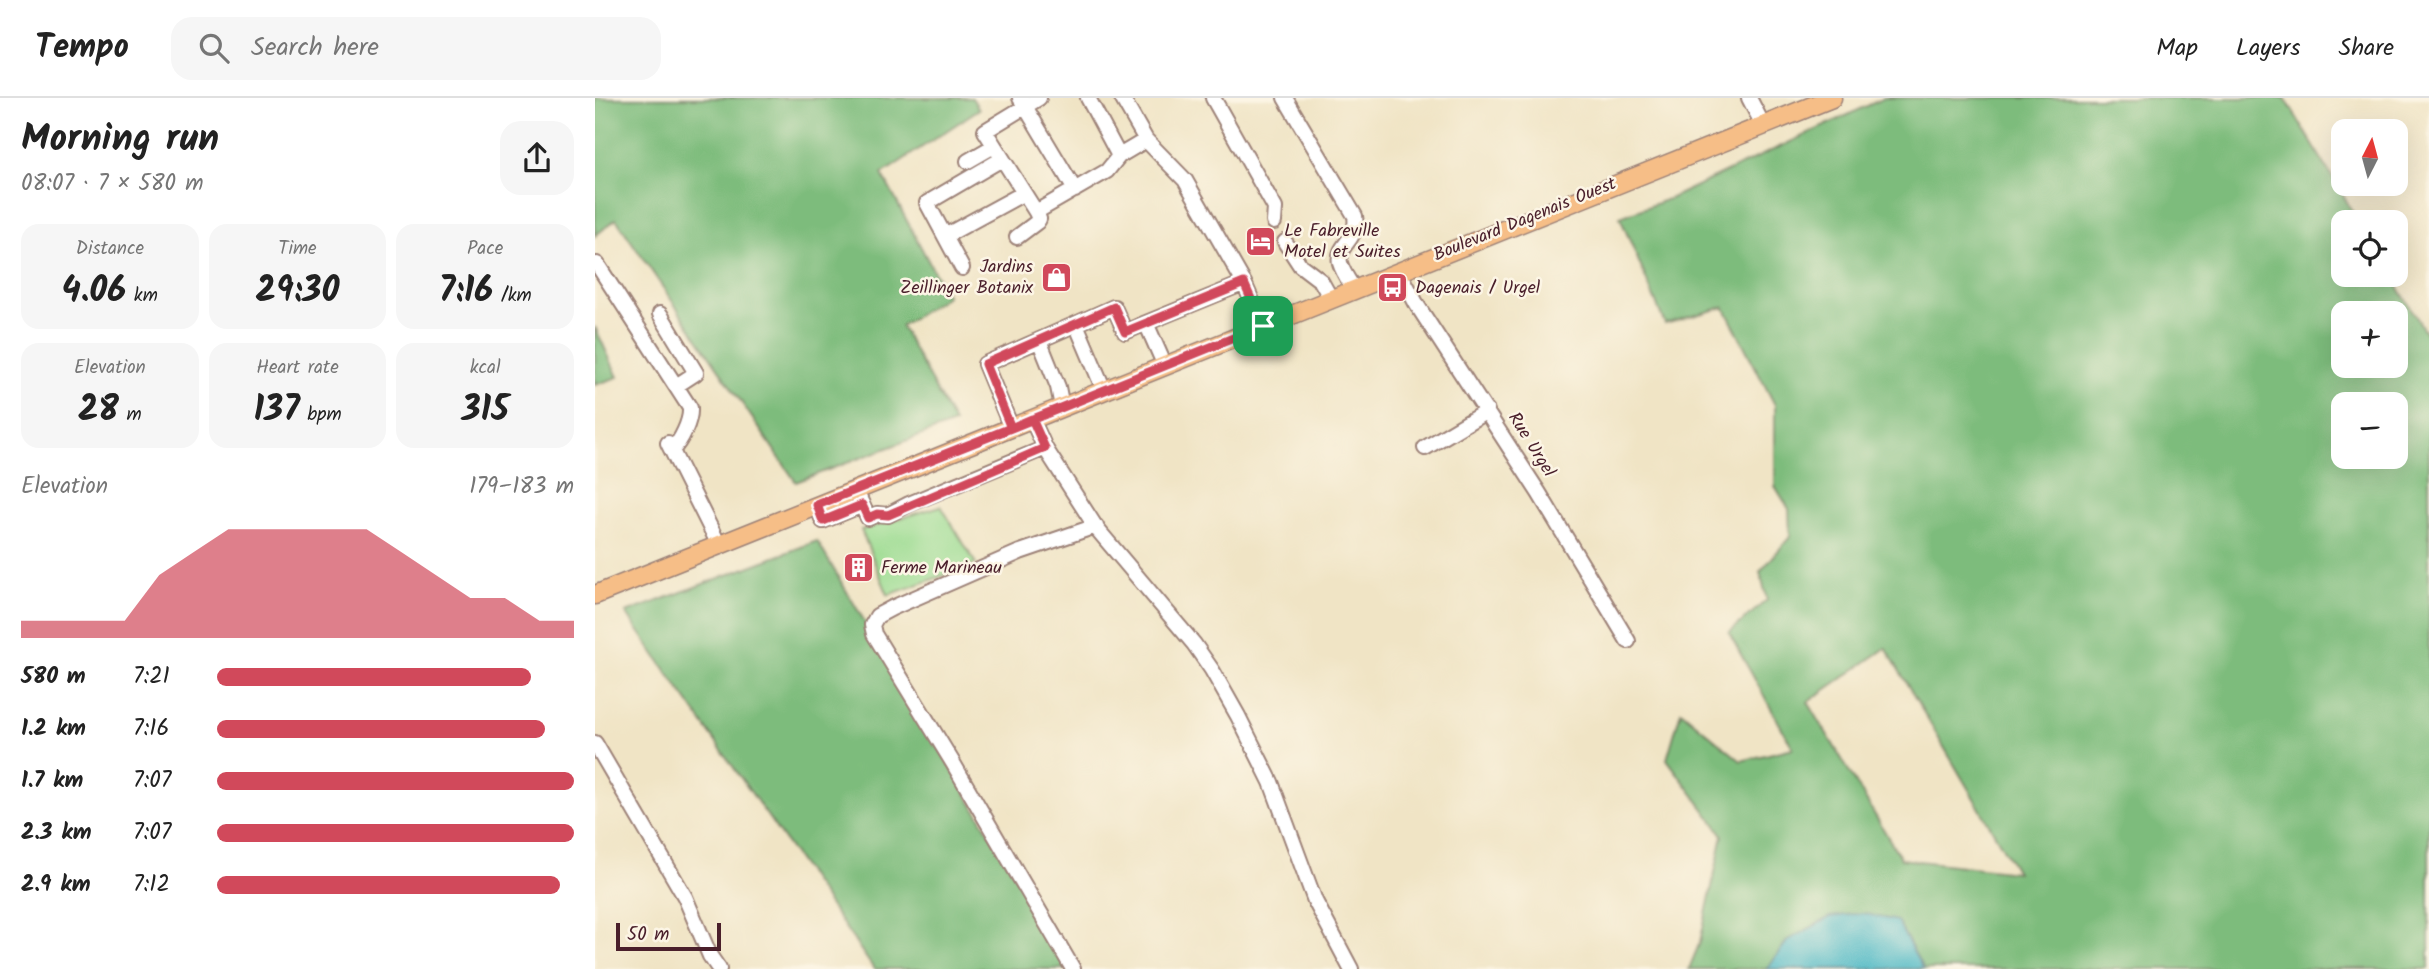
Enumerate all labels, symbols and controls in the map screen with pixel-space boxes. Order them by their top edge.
search box [171,17,661,80]
text: Tempo [35,22,129,75]
text: Search here [251,27,379,69]
icon: search [195,29,233,67]
text: Map [2156,29,2198,68]
text: Layers [2236,29,2300,68]
text: Share [2338,29,2394,68]
text: Morning run [21,110,219,170]
north arrow [2331,119,2408,196]
map controls [2331,119,2408,469]
button: share [500,121,574,195]
text: 08:07 · 7 × 580 m [21,166,204,202]
street label: Boulevard Dagenais Ouest [1429,170,1622,270]
button: locate [2331,210,2408,287]
place label: Le Fabreville Motel et Suites [1284,217,1401,267]
hotel icon: Le Fabreville Motel et Suites [1244,224,1278,258]
text: Distance [76,234,144,264]
text: Time [278,234,317,264]
text: Pace [467,234,503,264]
place label: Jardins Zeillinger Botanix [900,253,1033,303]
shop icon: Jardins Zeillinger Botanix [1039,260,1073,294]
text: 4.06 [62,264,126,320]
text: 29:30 [256,264,339,320]
text: 7:16 [439,264,493,320]
bus stop icon: Dagenais / Urgel [1375,271,1409,305]
place label: Dagenais / Urgel [1415,274,1541,303]
text: km [126,281,158,311]
text: /km [493,281,532,311]
pin [1233,296,1293,356]
button: + [2331,301,2408,378]
icon: arrive [1244,307,1282,345]
text: Elevation [74,353,146,383]
text: Heart rate [256,353,339,383]
text: kcal [470,353,501,383]
text: 28 [78,383,119,439]
text: 137 [253,383,300,439]
text: 315 [461,383,509,439]
button: − [2331,392,2408,469]
text: m [119,400,142,430]
text: bpm [300,400,342,430]
street label: Rue Urgel [1500,407,1563,484]
text: Elevation [21,469,108,505]
text: 179–183 m [469,469,574,505]
building icon: Ferme Marineau [841,551,875,585]
place label: Ferme Marineau [881,554,1002,583]
text: 580 m [21,659,86,695]
text: 7:21 [133,659,170,695]
text: 1.2 km [21,711,86,747]
text: 7:16 [133,711,169,747]
text: 1.7 km [21,763,83,799]
text: 7:07 [133,763,171,799]
text: 2.3 km [21,815,91,851]
text: 7:07 [133,815,171,851]
text: 2.9 km [21,867,91,903]
text: 7:12 [133,867,170,903]
scale bar [616,920,721,952]
text: 50 m [627,920,669,950]

